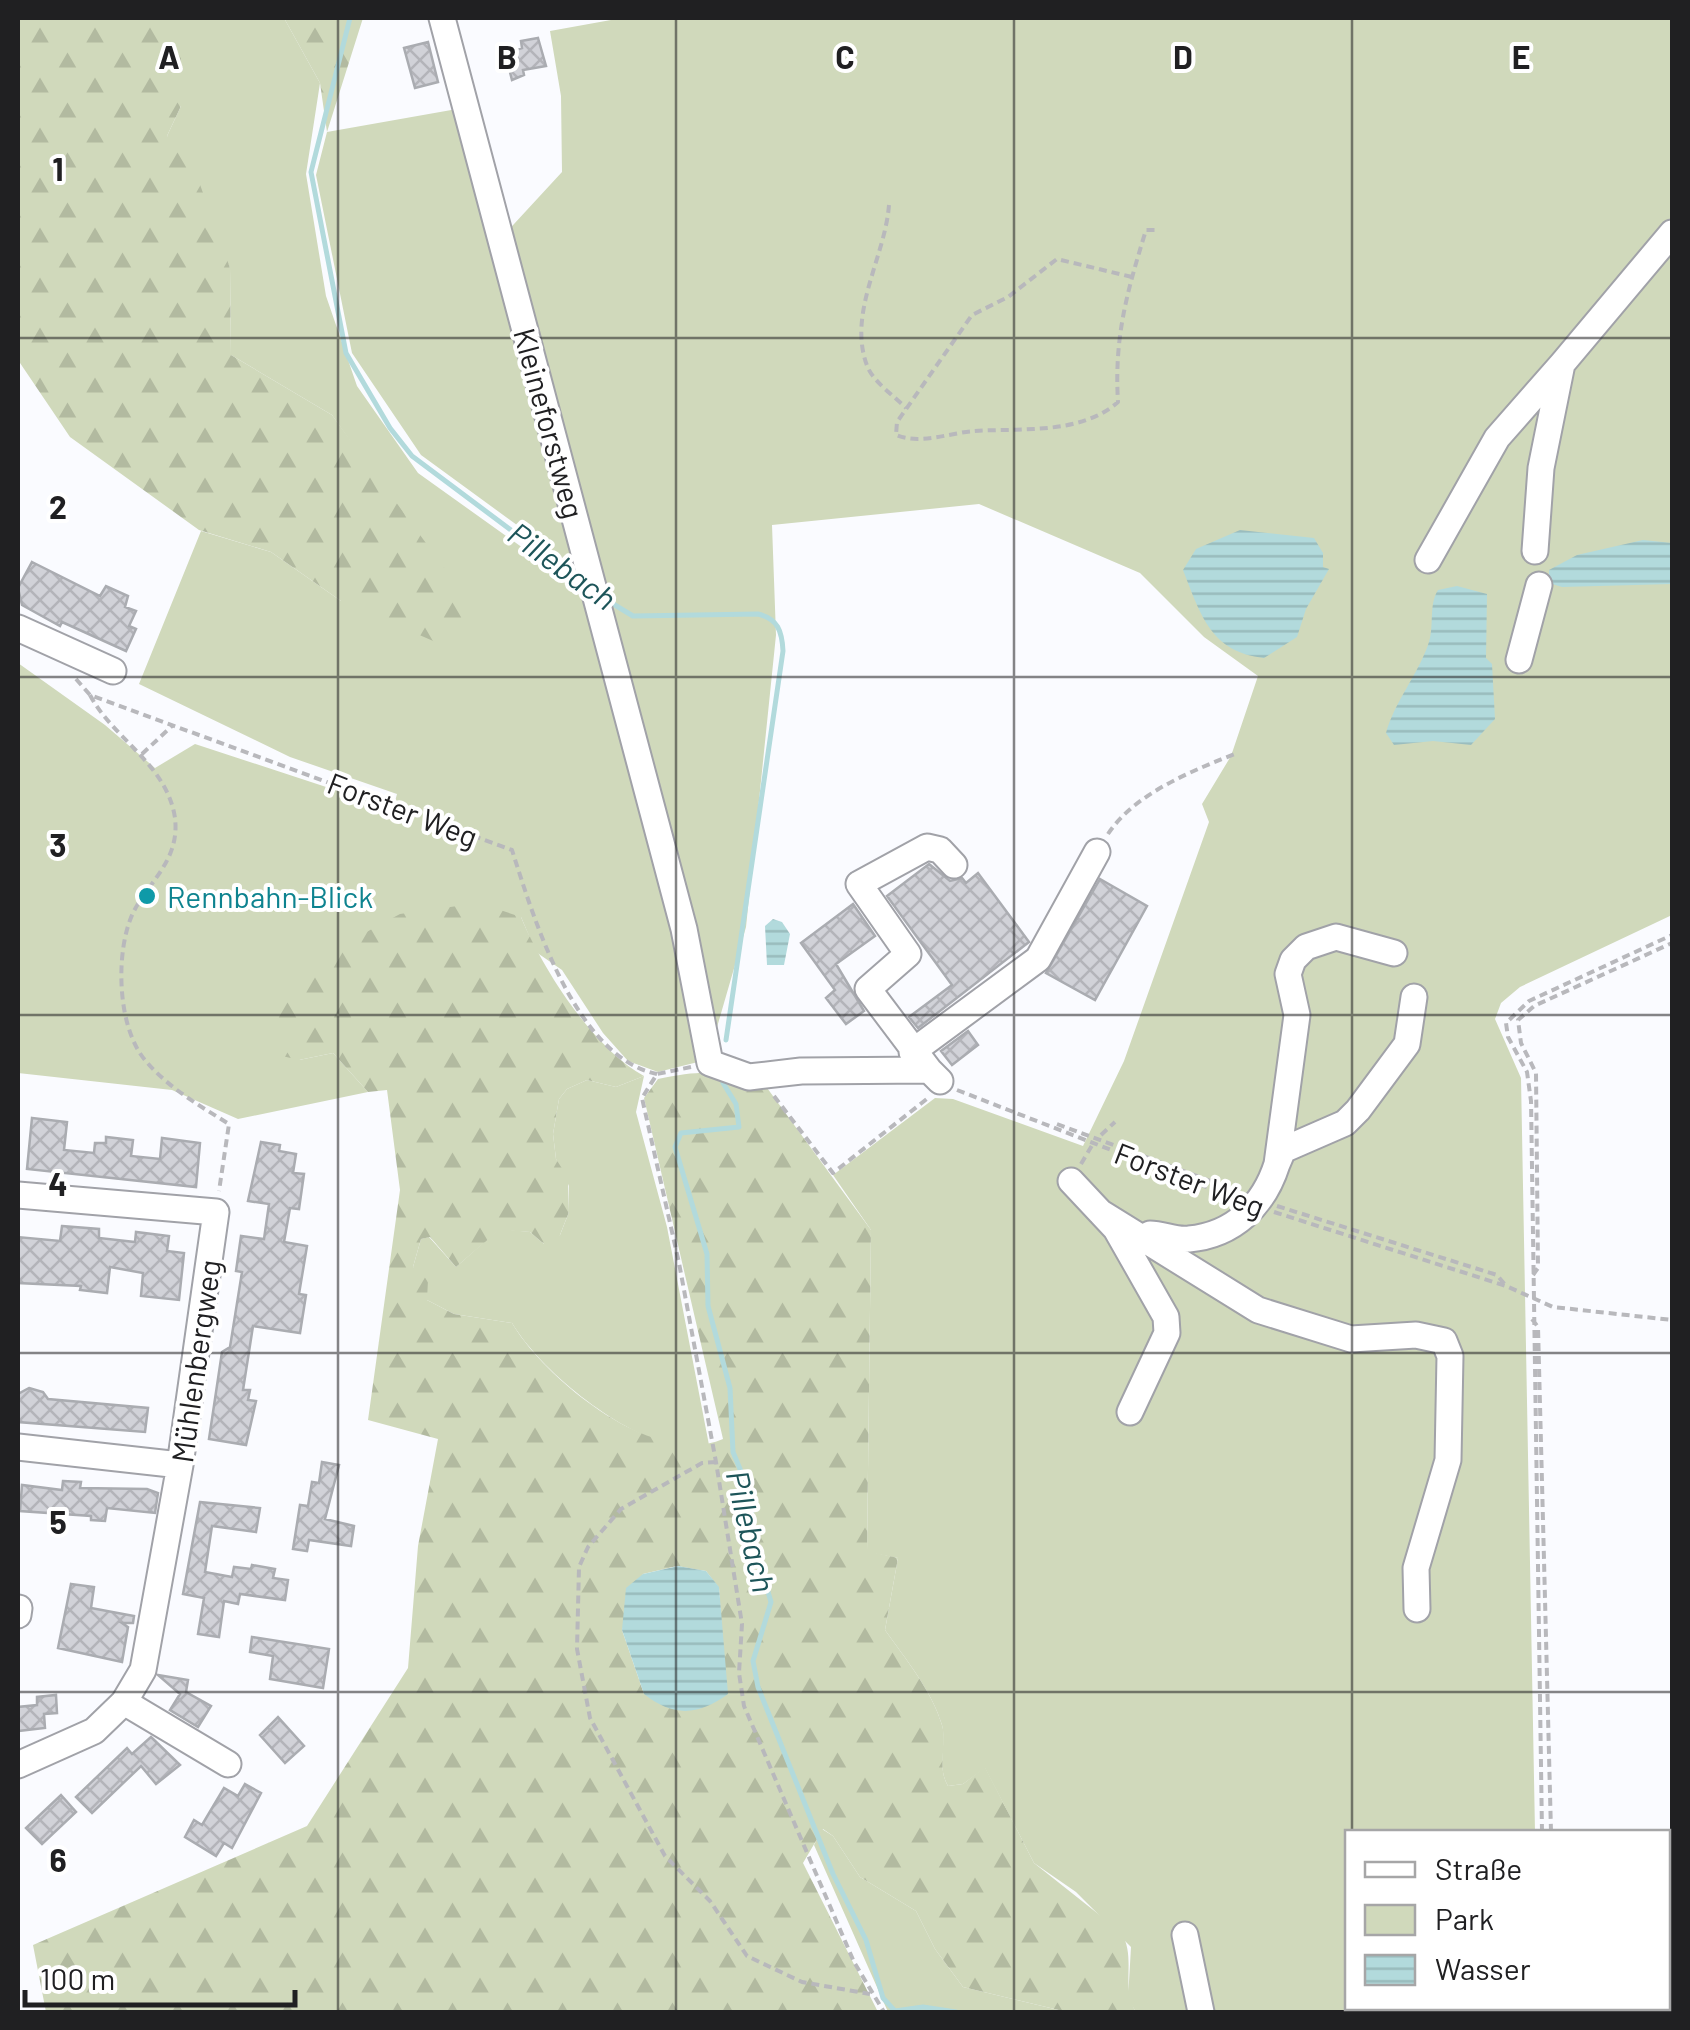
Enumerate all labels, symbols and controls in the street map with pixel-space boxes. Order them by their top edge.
text: A [158,37,180,75]
text: B [497,37,517,75]
text: C [835,37,855,75]
text: D [1173,37,1193,75]
text: E [1512,37,1530,75]
text: 1 [52,149,64,187]
street label: Kleineforstweg [507,324,593,522]
text: 2 [49,487,67,525]
water label: Pillebach [502,513,624,617]
street label: Forster Weg [323,764,483,854]
text: 3 [49,825,67,863]
place label: Rennbahn-Blick [167,878,373,914]
marker: Rennbahn-Blick [136,885,158,907]
street label: Forster Weg [1110,1134,1270,1224]
text: 4 [48,1164,68,1202]
street label: Mühlenbergweg [163,1257,227,1465]
water label: Pillebach [720,1466,784,1596]
text: 5 [49,1502,67,1540]
legend [1345,1830,1670,2010]
text: 6 [49,1840,67,1878]
text: Straße [1435,1850,1522,1886]
text: Park [1435,1900,1494,1936]
scale bar [25,1945,295,2007]
text: Wasser [1435,1950,1531,1986]
text: 100 m [40,1960,115,1996]

